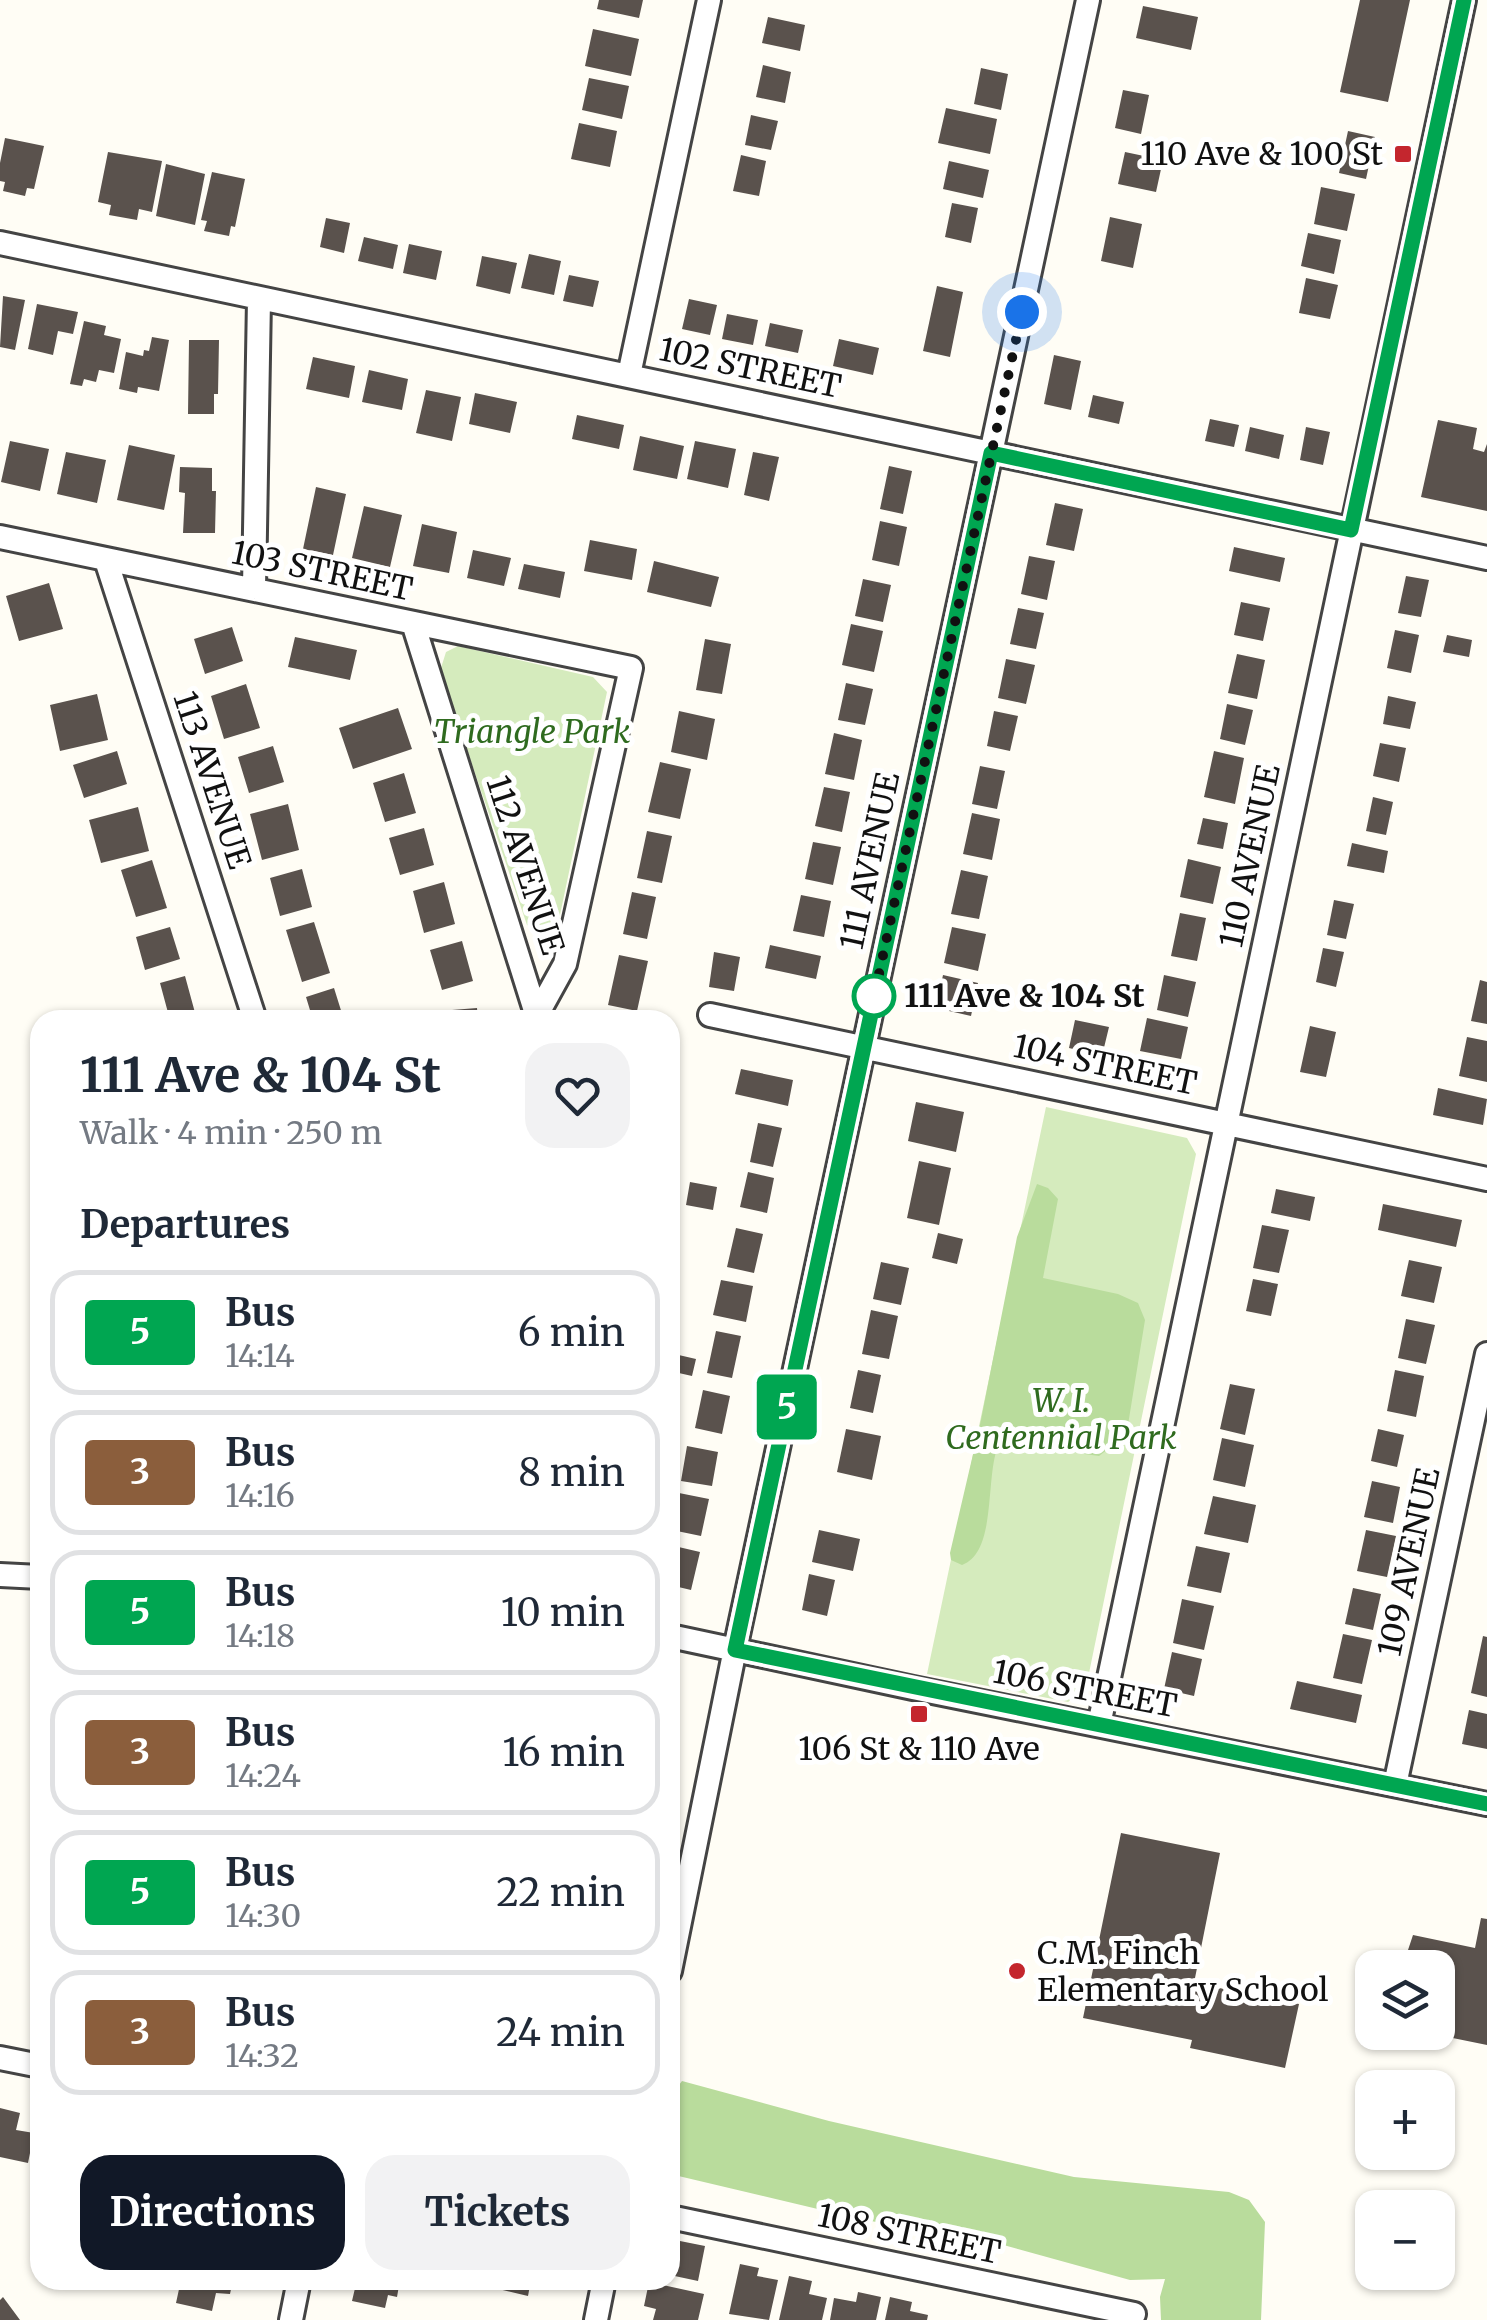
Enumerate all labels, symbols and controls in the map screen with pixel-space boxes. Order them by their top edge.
place label: 110 Ave & 100 St [1140,134,1384,174]
marker: 110 Ave & 100 St [1392,143,1414,165]
your location [997,287,1047,337]
street label: 102 STREET [655,329,845,407]
street label: 103 STREET [228,532,416,610]
street label: 113 AVENUE [165,686,260,874]
park label: Triangle Park [434,712,631,752]
street label: 110 AVENUE [1211,760,1289,951]
street label: 111 AVENUE [832,768,908,953]
street label: 112 AVENUE [477,771,573,960]
marker: 111 Ave & 104 St [853,975,895,1017]
place label: 111 Ave & 104 St [904,976,1145,1016]
street label: 104 STREET [1010,1026,1200,1104]
button: heart [525,1043,630,1148]
text: 111 Ave & 104 St [80,1045,441,1105]
text: Walk · 4 min · 250 m [80,1113,382,1153]
text: Departures [80,1201,290,1248]
text: Bus [225,1289,295,1336]
text: 6 min [518,1309,625,1356]
text: 5 [130,1310,150,1354]
text: 14:14 [225,1336,295,1376]
line badge: 5 [754,1374,820,1440]
park label: W. I. Centennial Park [945,1381,1177,1458]
text: 5 [777,1385,797,1429]
text: Bus [225,1429,295,1476]
text: 8 min [518,1449,625,1496]
text: 3 [130,1450,150,1494]
street label: 109 AVENUE [1370,1463,1449,1660]
text: 14:16 [225,1476,295,1516]
text: Bus [225,1569,295,1616]
text: 10 min [501,1589,625,1636]
text: 5 [130,1590,150,1634]
text: 14:18 [225,1616,295,1656]
street label: 106 STREET [990,1652,1180,1726]
marker: 106 St & 110 Ave [908,1703,930,1725]
text: Bus [225,1709,295,1756]
text: 16 min [502,1729,625,1776]
place label: 106 St & 110 Ave [798,1729,1040,1769]
text: 3 [130,1730,150,1774]
text: 14:24 [225,1756,301,1796]
text: Bus [225,1849,295,1896]
text: 22 min [496,1869,625,1916]
text: 5 [130,1870,150,1914]
text: 14:30 [225,1896,301,1936]
place label: C.M. Finch Elementary School [1037,1933,1329,2010]
map controls [1355,1950,1455,2290]
button: layers [1355,1950,1455,2050]
marker: C.M. Finch Elementary School [1006,1960,1028,1982]
text: Bus [225,1989,295,2036]
text: 24 min [496,2009,625,2056]
text: 3 [130,2010,150,2054]
text: 14:32 [225,2036,299,2076]
button: + [1355,2070,1455,2170]
button: Directions [80,2155,345,2270]
button: Tickets [365,2155,630,2270]
button: − [1355,2190,1455,2290]
street label: 108 STREET [814,2195,1004,2273]

